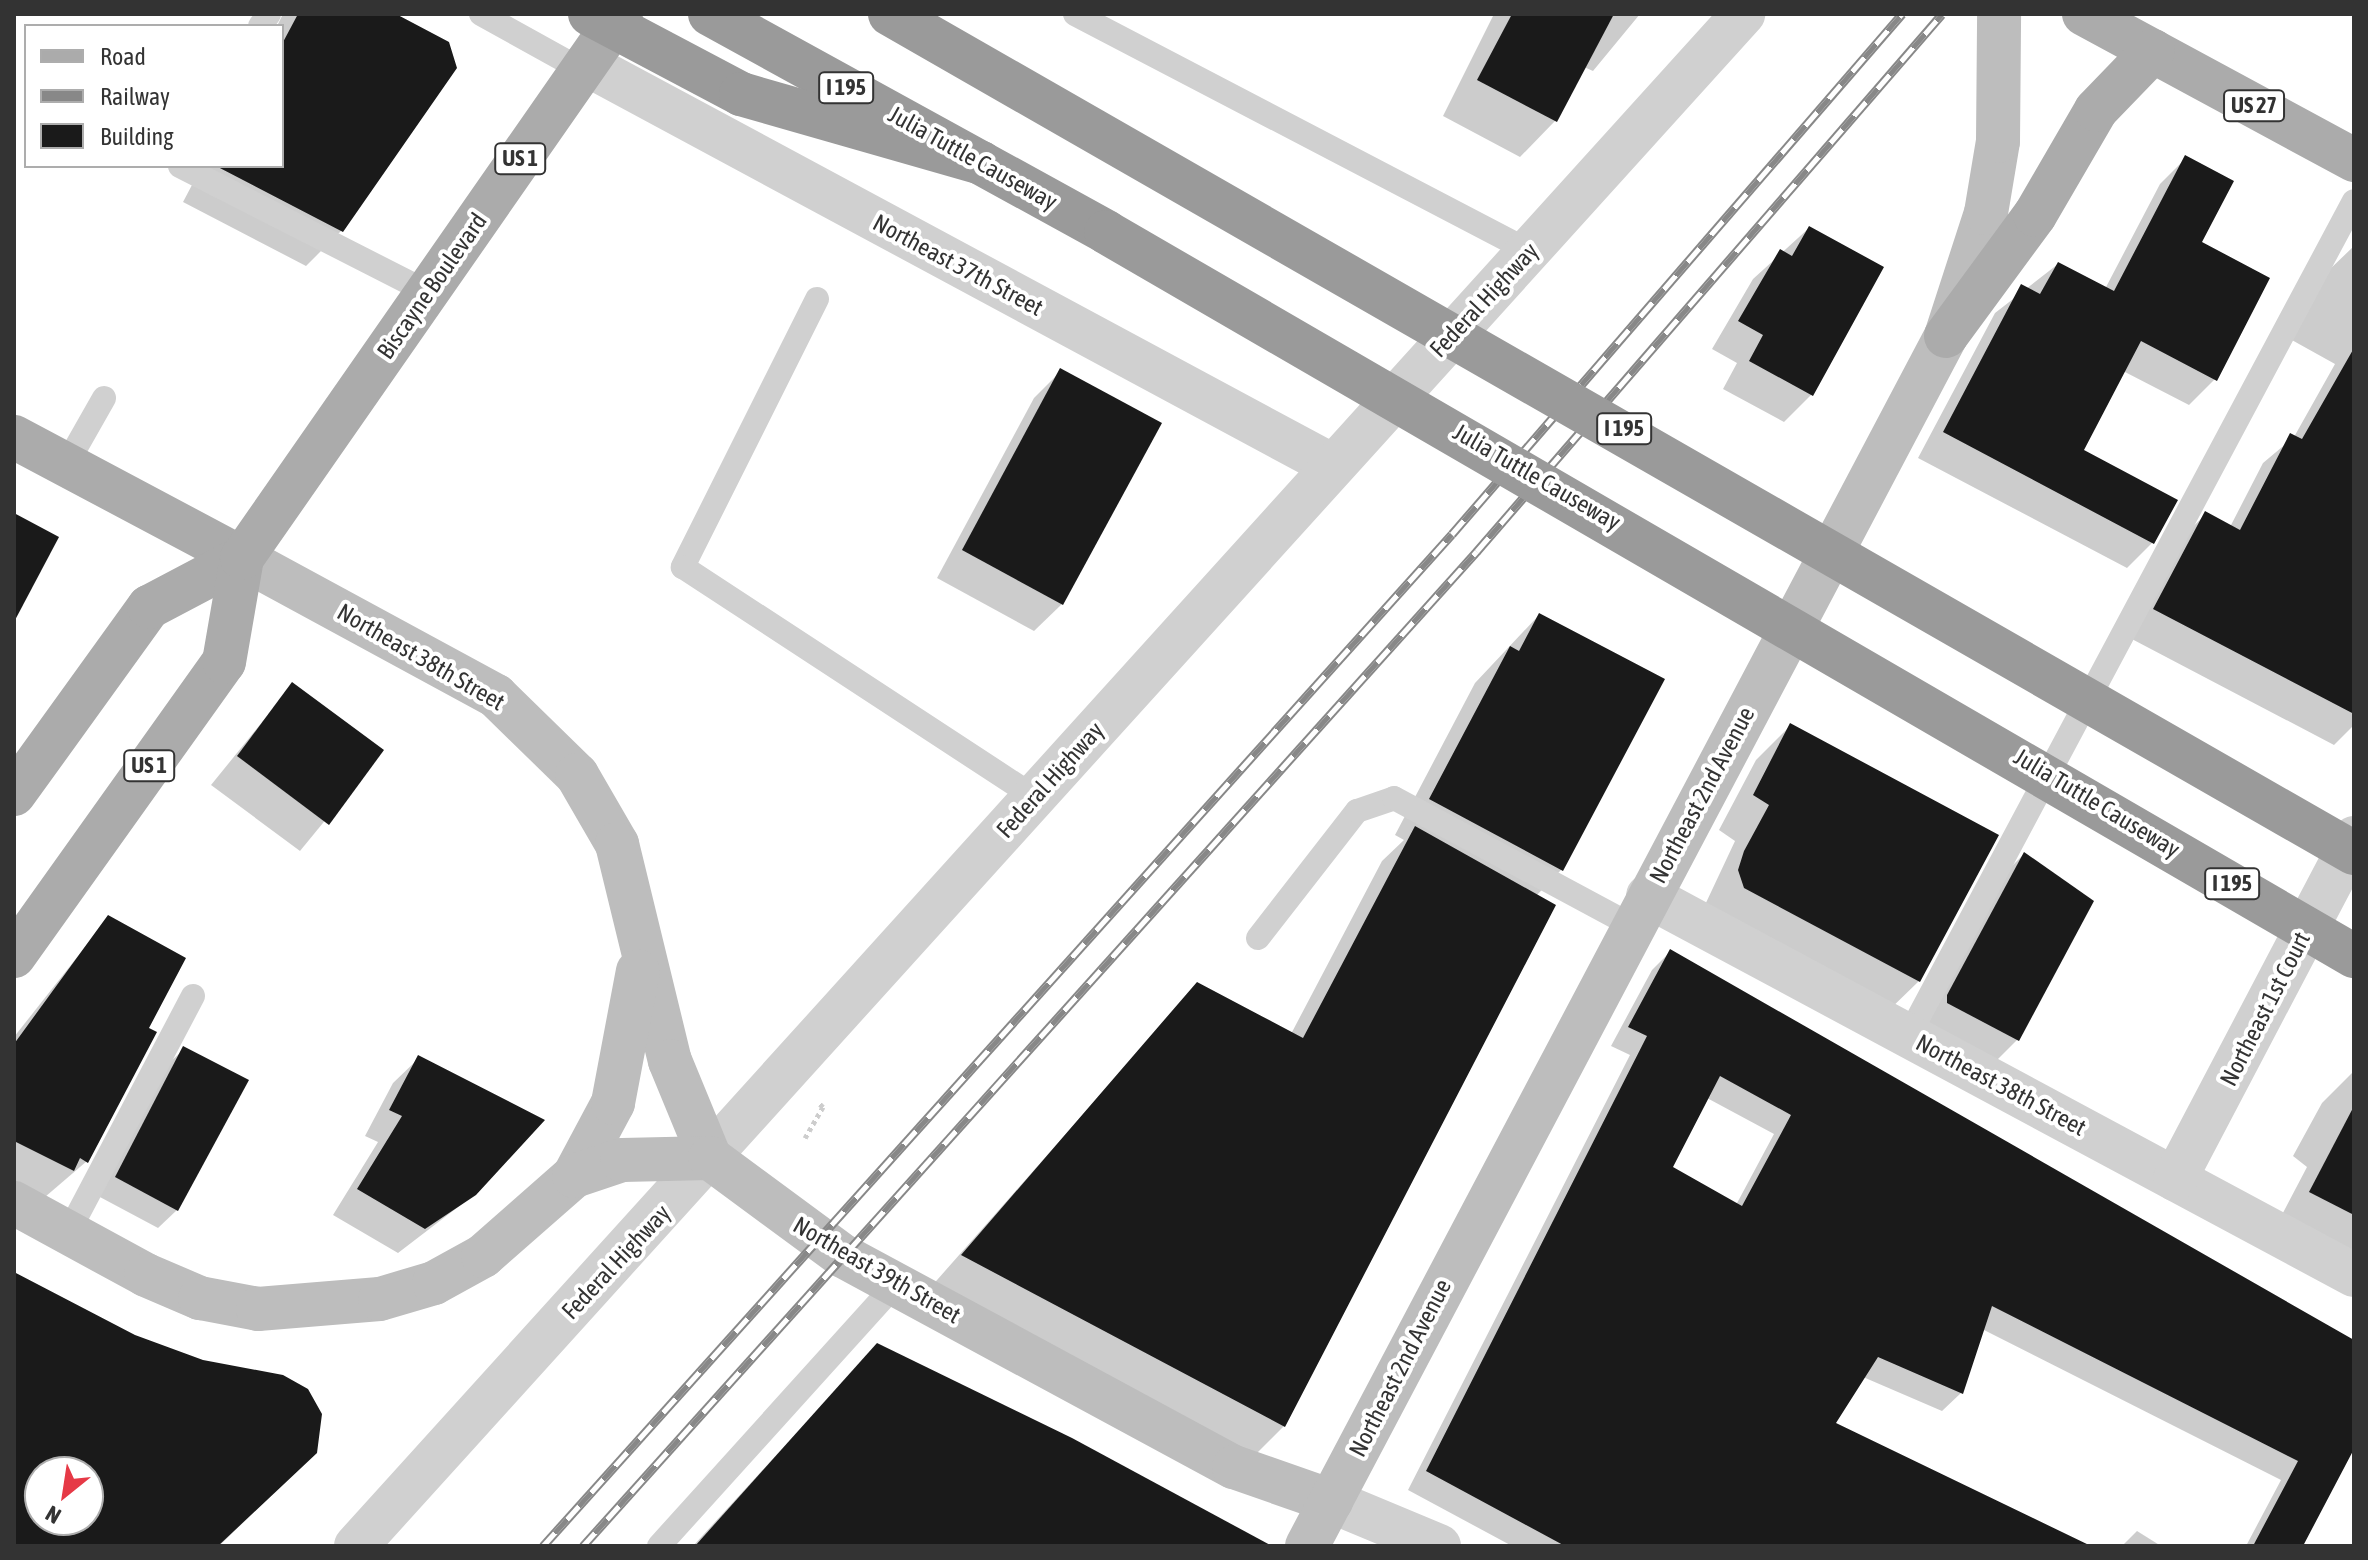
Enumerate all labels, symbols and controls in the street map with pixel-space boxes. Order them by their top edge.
legend [24,24,284,168]
text: Road [100,43,146,70]
road number: I 195 [818,70,874,106]
text: Railway [100,83,170,110]
road number: US 27 [2222,88,2286,124]
street label: Julia Tuttle Causeway [884,100,1062,216]
text: Building [100,123,173,150]
road number: US 1 [494,141,546,177]
street label: Biscayne Boulevard [371,208,493,364]
street label: Northeast 37th Street [868,208,1048,322]
street label: Federal Highway [1424,237,1544,363]
road number: I 195 [1596,411,1652,447]
street label: Julia Tuttle Causeway [1448,417,1626,537]
street label: Northeast 38th Street [332,597,510,717]
street label: Northeast 2nd Avenue [1643,702,1761,888]
street label: Federal Highway [990,716,1110,844]
street label: Julia Tuttle Causeway [2009,742,2185,864]
road number: US 1 [123,748,175,784]
road number: I 195 [2204,866,2260,902]
street label: Northeast 1st Court [2214,927,2316,1091]
street label: Northeast 38th Street [1911,1028,2091,1142]
street label: Federal Highway [556,1199,676,1325]
street label: Northeast 39th Street [788,1210,966,1330]
street label: Northeast 2nd Avenue [1343,1274,1457,1462]
north arrow [24,1456,104,1536]
text: N [41,1501,65,1530]

